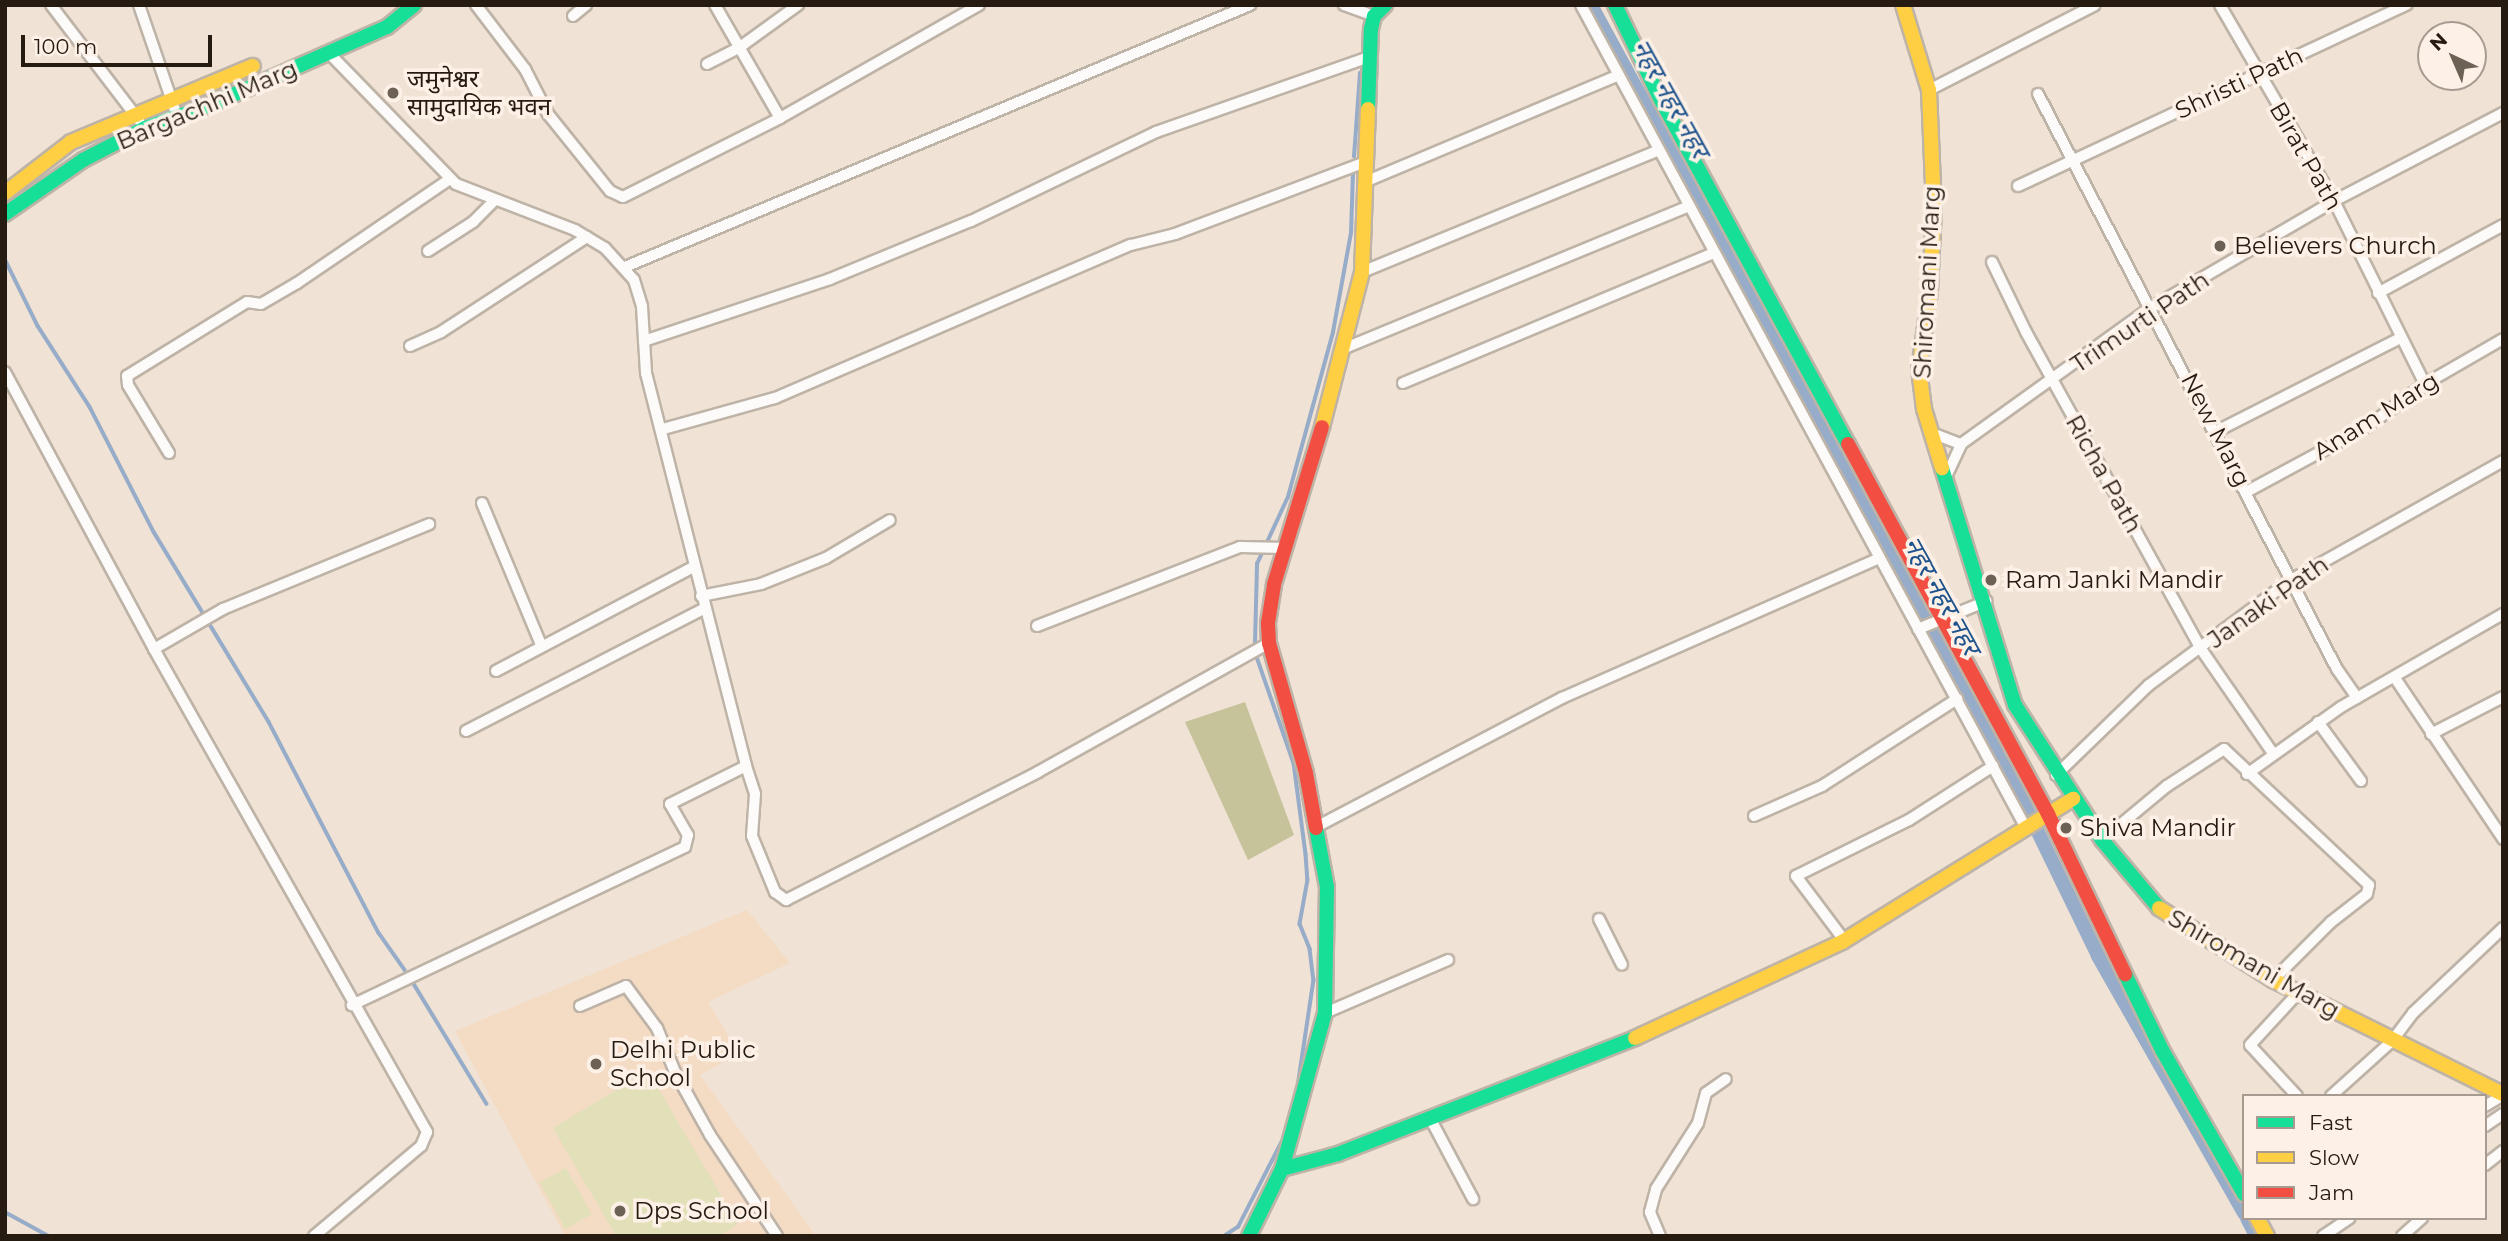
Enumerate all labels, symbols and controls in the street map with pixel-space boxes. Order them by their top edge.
scale bar [24,21,215,65]
north arrow [2417,21,2487,91]
text: N [2425,28,2452,56]
text: 100 m [34,34,97,59]
water label: नहर नहर नहर [1625,34,1715,164]
street label: Shristi Path [2170,41,2308,125]
street label: Bargachhi Marg [112,54,302,156]
place label: जमुनेश्वर सामुदायिक भवन [407,65,551,121]
marker: जमुनेश्वर सामुदायिक भवन [385,85,401,101]
street label: Birat Path [2263,97,2349,215]
street label: Shiromani Marg [1908,185,1946,379]
place label: Believers Church [2234,232,2437,260]
marker: Believers Church [2212,238,2228,254]
street label: Trimurti Path [2065,265,2215,379]
street label: Anam Marg [2308,366,2444,466]
street label: New Marg [2175,368,2257,492]
street label: Richa Path [2060,410,2148,538]
water label: नहर नहर नहर [1896,531,1986,661]
street label: Janaki Path [2202,550,2334,654]
place label: Ram Janki Mandir [2005,566,2223,594]
marker: Ram Janki Mandir [1983,572,1999,588]
place label: Shiva Mandir [2080,814,2236,842]
marker: Shiva Mandir [2058,820,2074,836]
street label: Shiromani Marg [2163,903,2345,1025]
place label: Delhi Public School [610,1036,756,1092]
marker: Delhi Public School [588,1056,604,1072]
legend [2242,1094,2487,1220]
text: Fast [2309,1110,2353,1135]
text: Slow [2309,1145,2359,1170]
text: Jam [2309,1180,2354,1205]
place label: Dps School [634,1197,769,1225]
marker: Dps School [612,1203,628,1219]

